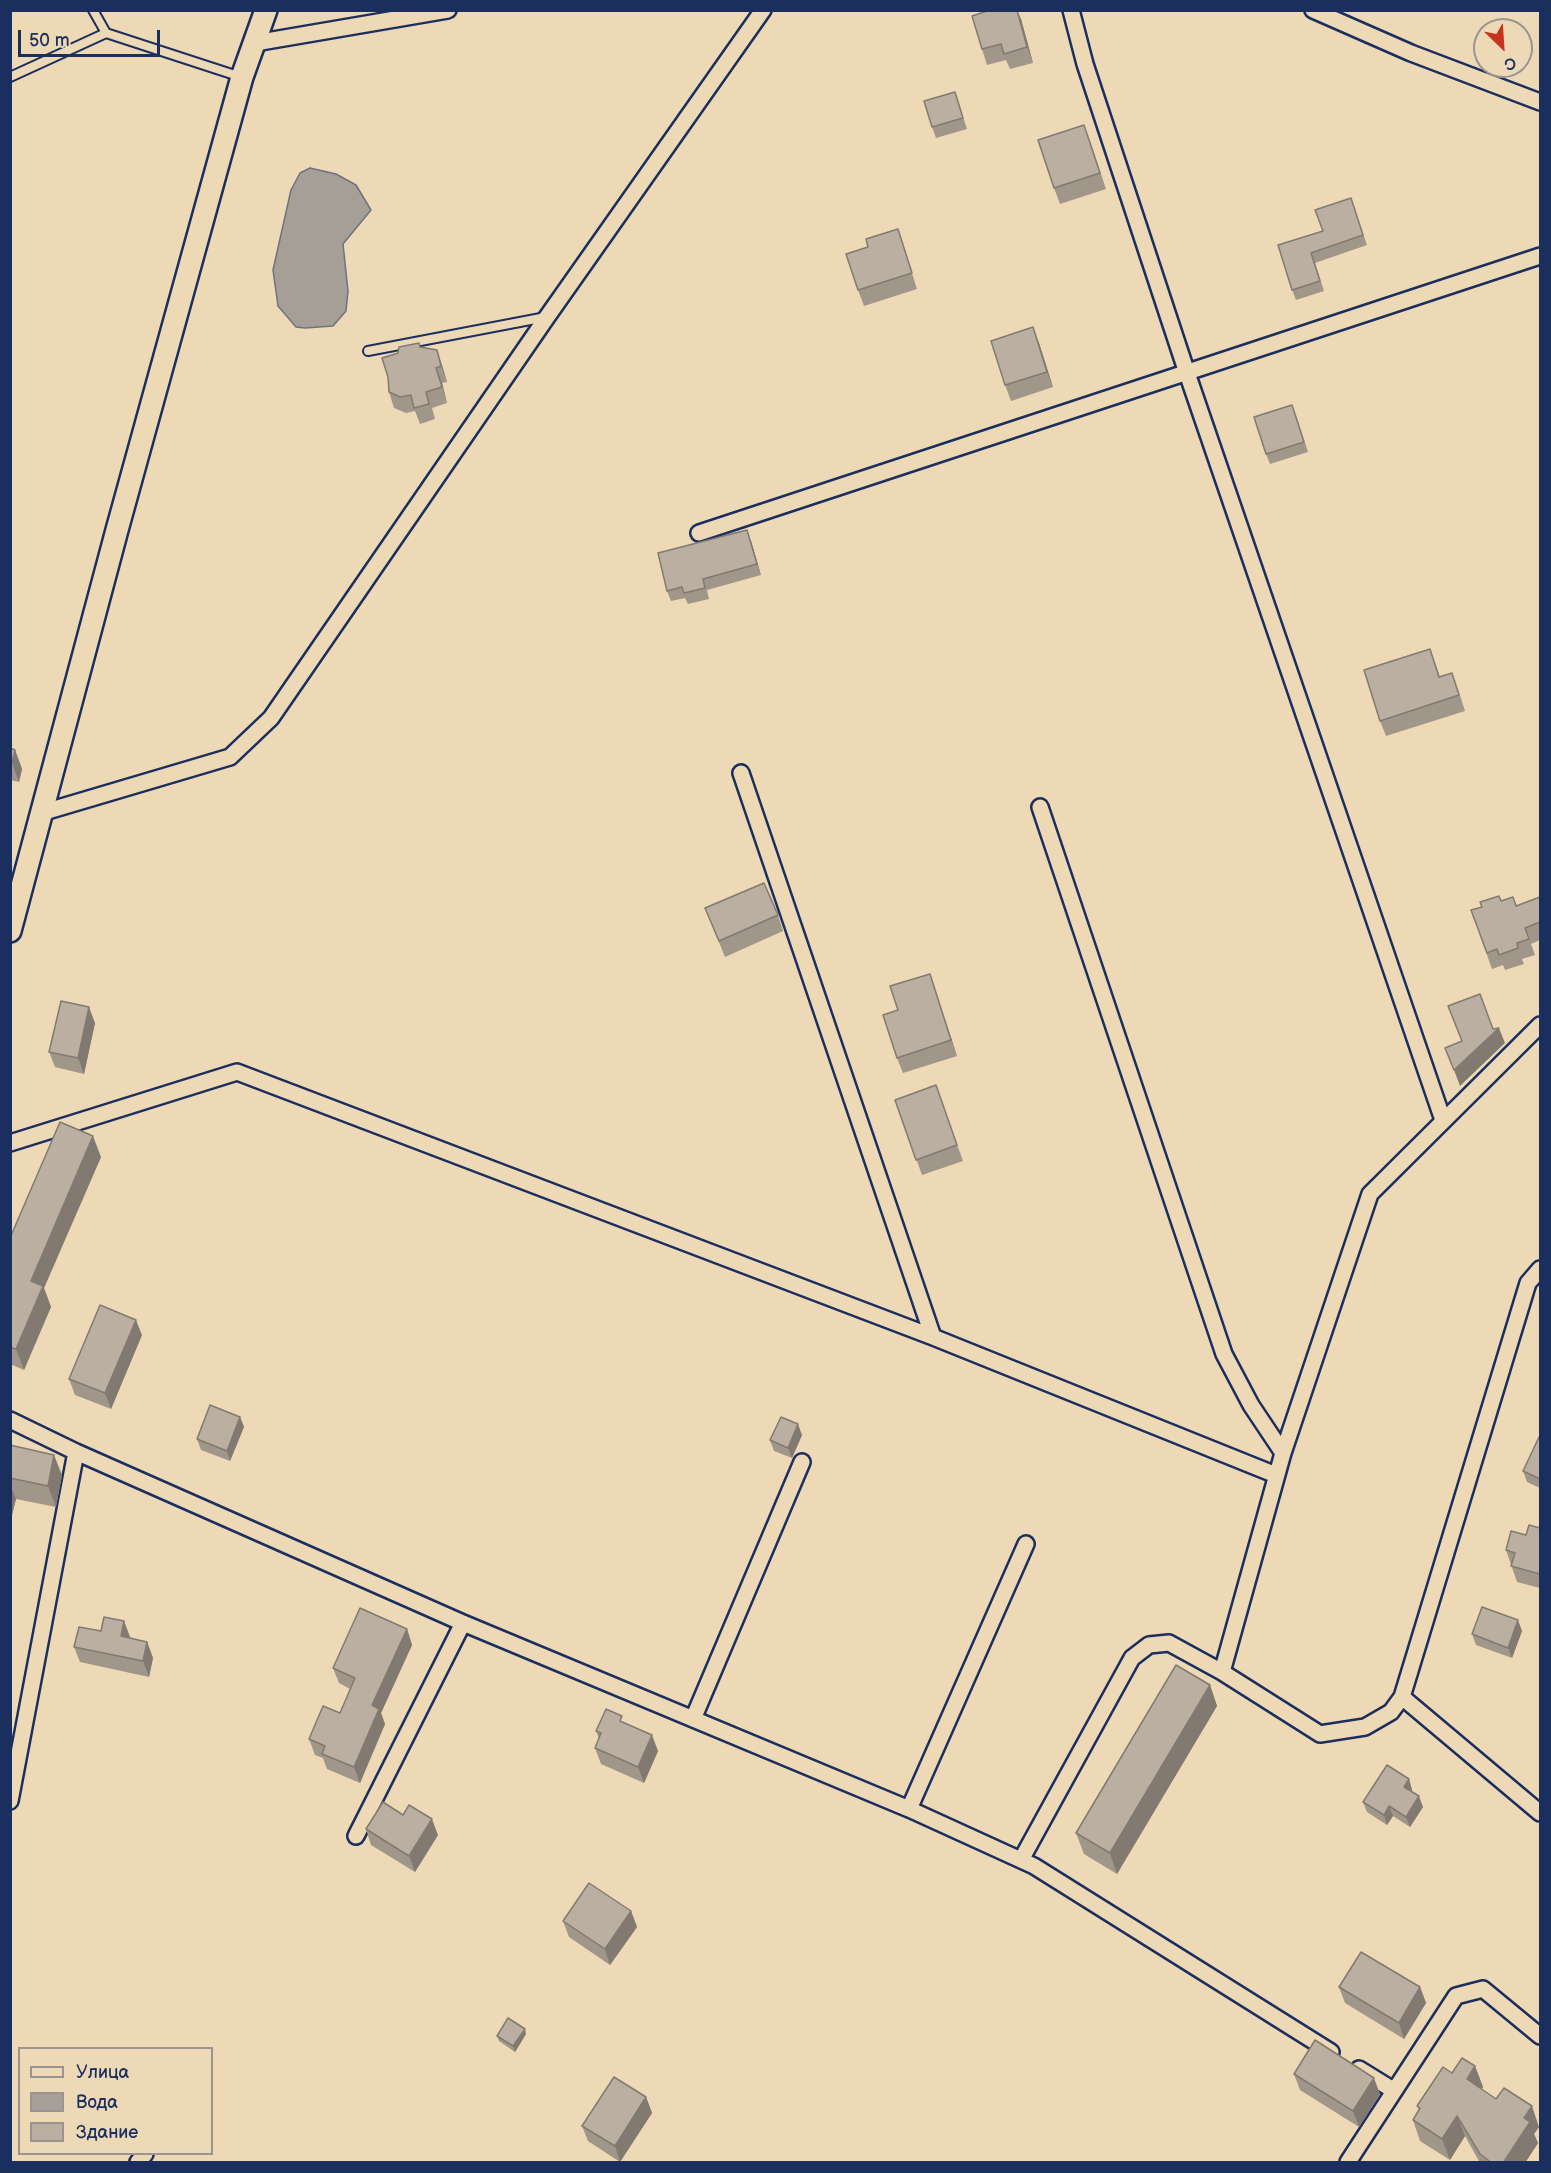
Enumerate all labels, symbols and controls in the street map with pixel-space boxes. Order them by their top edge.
scale bar [21,18,164,56]
north arrow [1473,18,1533,78]
text: 50 m [29,30,70,51]
text: С [1501,52,1519,74]
legend [18,2047,213,2155]
text: Улица [76,2062,129,2083]
text: Вода [76,2092,118,2113]
text: Здание [76,2122,138,2143]

